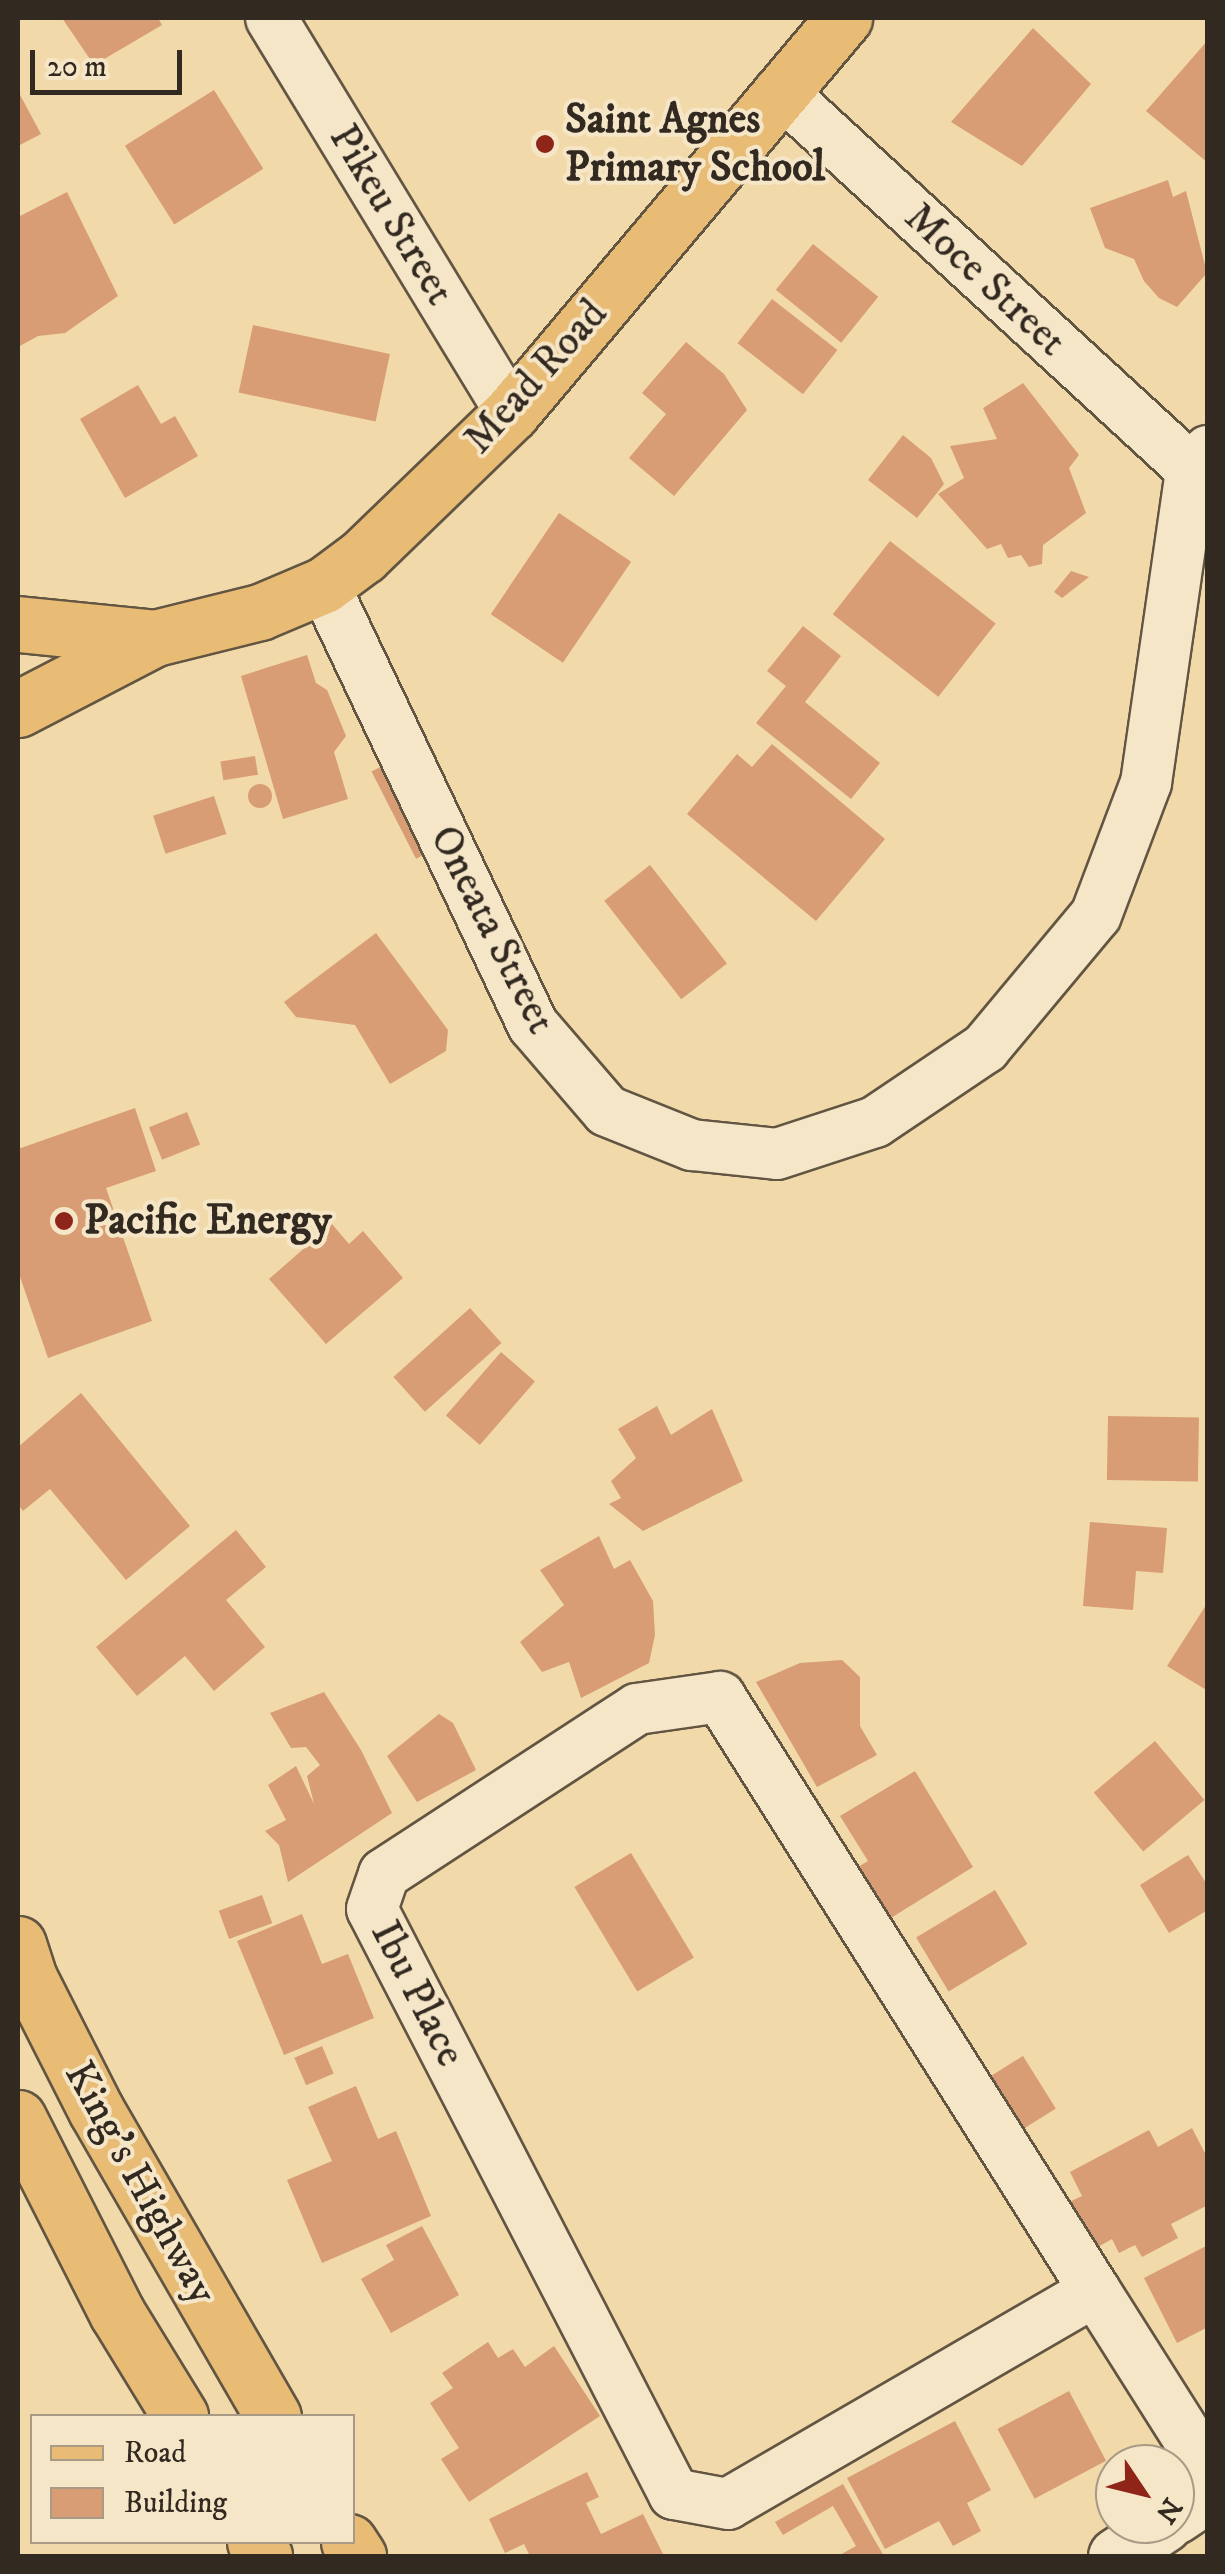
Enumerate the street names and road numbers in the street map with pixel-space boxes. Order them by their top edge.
street label: Pikeu Street [317,116,465,314]
street label: Moce Street [894,193,1076,367]
street label: Mead Road [454,290,618,464]
street label: Oneata Street [418,818,566,1042]
street label: Ibu Place [359,1913,475,2075]
street label: King's Highway [53,2053,227,2313]

